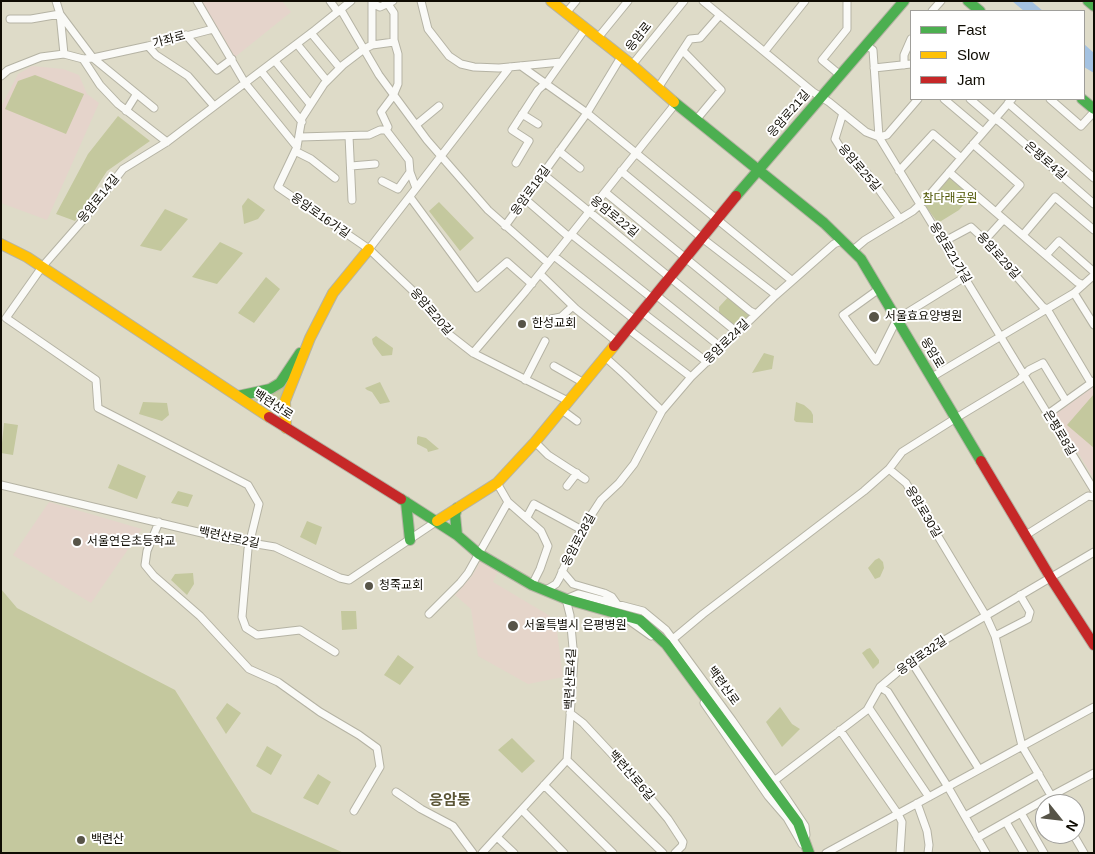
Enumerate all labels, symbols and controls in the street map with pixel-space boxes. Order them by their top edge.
legend [910,10,1085,100]
street label: 응암로 [623,20,655,54]
text: Fast [957,21,986,38]
street label: 가좌로 [151,29,187,51]
text: Slow [957,46,990,63]
text: Jam [957,71,985,88]
street label: 응암로21길 [765,88,813,140]
street label: 은평로4길 [1021,139,1069,183]
street label: 응암로25길 [835,142,883,194]
street label: 응암로18길 [508,164,554,218]
street label: 응암로14길 [75,172,123,226]
street label: 응암로16가길 [288,190,352,242]
park label: 참다래공원 [922,192,978,206]
street label: 응암로22길 [587,193,641,241]
street label: 응암로21가길 [926,220,974,286]
street label: 응암로29길 [973,230,1023,282]
street label: 응암로20길 [407,286,455,338]
marker: 서울효요양병원 [867,310,881,324]
place label: 서울효요양병원 [885,310,962,324]
place label: 한성교회 [532,317,576,331]
street label: 응암로24길 [701,317,753,367]
marker: 한성교회 [516,318,528,330]
street label: 응암로 [917,335,947,371]
street label: 백련산로 [251,387,295,423]
street label: 은평로8길 [1040,408,1078,458]
street label: 응암로30길 [902,484,944,540]
street label: 응암로28길 [559,511,599,569]
street label: 백련산로2길 [197,525,261,551]
place label: 서울연은초등학교 [87,535,175,549]
marker: 서울연은초등학교 [71,536,83,548]
place label: 청죽교회 [379,579,423,593]
marker: 청죽교회 [363,580,375,592]
marker: 서울특별시 은평병원 [506,619,520,633]
place label: 서울특별시 은평병원 [524,619,627,633]
street label: 응암로32길 [894,634,950,678]
street label: 백련산로4길 [563,648,579,710]
street label: 백련산로 [704,664,742,708]
street label: 백련산로6길 [605,748,657,804]
district label: 응암동 [429,792,471,810]
north arrow [1035,794,1085,844]
text: N [1063,817,1082,834]
place label: 백련산 [91,833,124,847]
marker: 백련산 [75,834,87,846]

